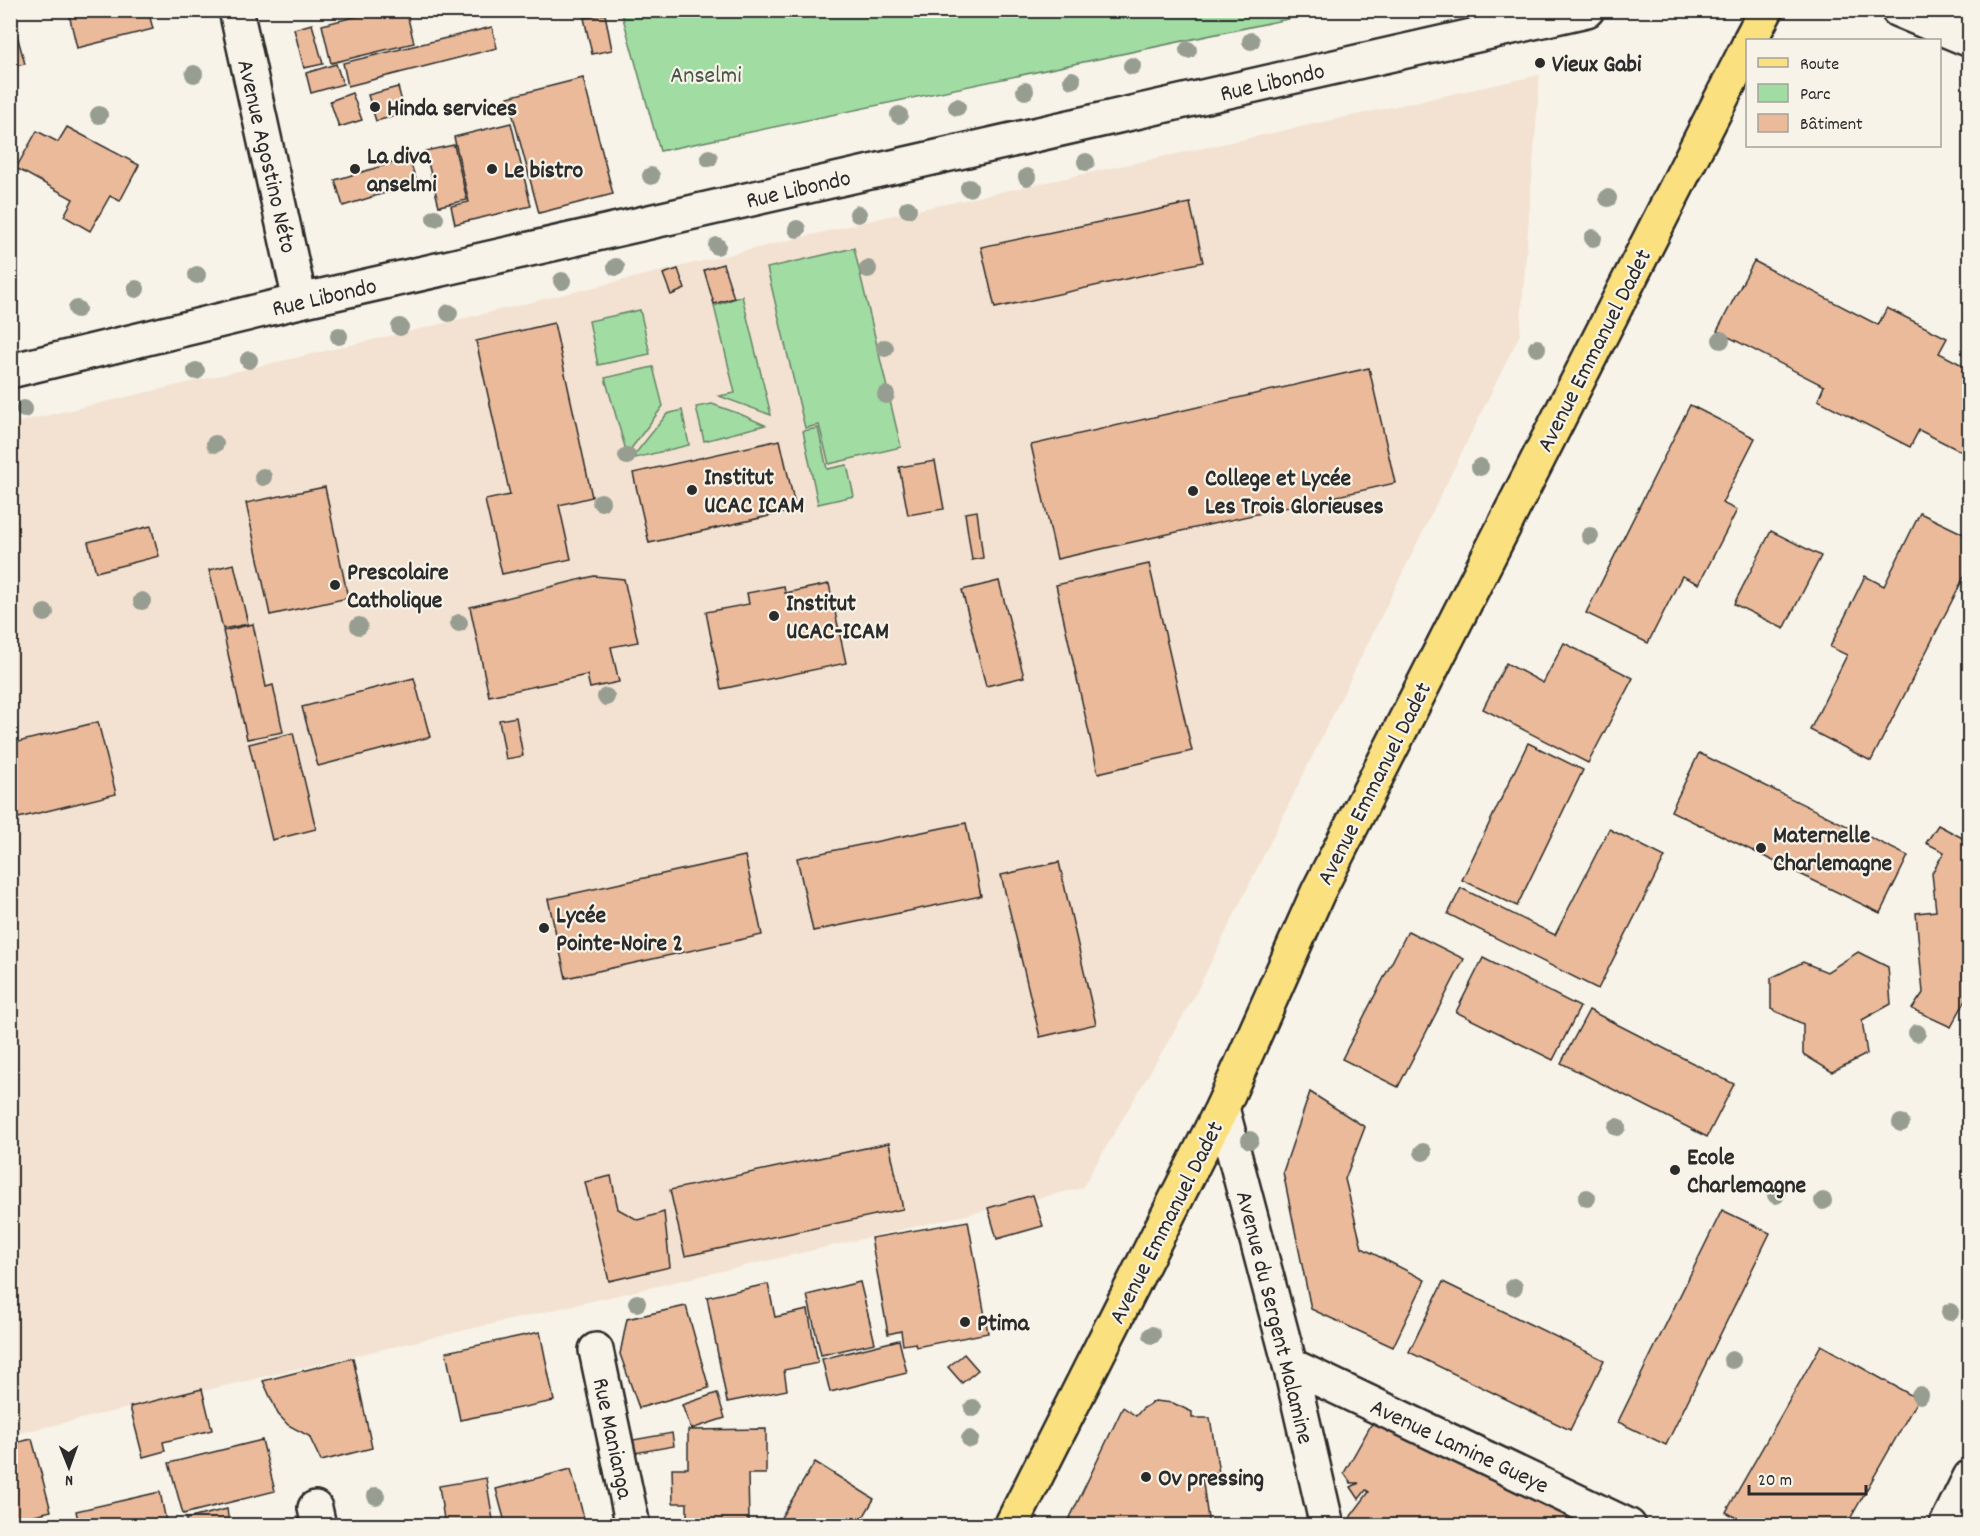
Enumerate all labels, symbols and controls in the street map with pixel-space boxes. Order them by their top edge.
legend [1746,39,1941,147]
place label: Vieux Gabi [1552,49,1642,83]
text: Route [1800,53,1839,78]
street label: Rue Libondo [1217,55,1328,112]
street label: Avenue Agostino Néto [226,56,304,257]
marker: Vieux Gabi [1533,56,1547,70]
park label: Anselmi [670,60,742,94]
text: Parc [1800,83,1831,108]
place label: Hinda services [387,93,517,127]
marker: Hinda services [368,100,382,114]
text: Bâtiment [1800,113,1863,138]
place label: La diva anselmi [367,141,437,203]
place label: Le bistro [504,155,584,189]
marker: La diva anselmi [348,162,362,176]
marker: Le bistro [485,162,499,176]
street label: Rue Libondo [743,162,854,219]
street label: Avenue Emmanuel Dadet [1530,244,1662,459]
street label: Rue Libondo [269,270,380,327]
place label: Institut UCAC ICAM [704,462,804,524]
place label: College et Lycée Les Trois Glorieuses [1205,463,1384,525]
marker: Institut UCAC ICAM [685,483,699,497]
marker: College et Lycée Les Trois Glorieuses [1186,484,1200,498]
place label: Prescolaire Catholique [347,557,449,619]
marker: Prescolaire Catholique [328,578,342,592]
place label: Institut UCAC-ICAM [786,588,889,650]
marker: Institut UCAC-ICAM [767,609,781,623]
street label: Avenue Emmanuel Dadet [1310,677,1442,892]
place label: Maternelle Charlemagne [1773,820,1893,882]
marker: Maternelle Charlemagne [1754,841,1768,855]
place label: Lycée Pointe-Noire 2 [556,900,683,962]
marker: Lycée Pointe-Noire 2 [537,921,551,935]
street label: Avenue Emmanuel Dadet [1102,1116,1234,1331]
place label: Ecole Charlemagne [1687,1142,1807,1204]
marker: Ecole Charlemagne [1668,1163,1682,1177]
street label: Avenue du Sergent Malamine [1225,1188,1321,1448]
place label: Ptima [977,1308,1030,1342]
marker: Ptima [958,1315,972,1329]
street label: Rue Manianga [582,1375,641,1503]
street label: Avenue Lamine Gueye [1364,1391,1554,1504]
north arrow [39,1437,99,1497]
scale bar [1749,1458,1866,1496]
place label: Ov pressing [1158,1463,1264,1497]
text: N [65,1468,73,1491]
text: 20 m [1758,1469,1792,1494]
marker: Ov pressing [1139,1470,1153,1484]

